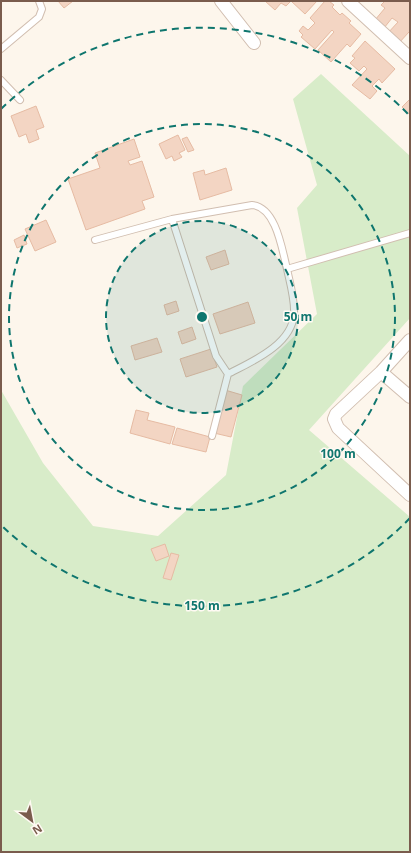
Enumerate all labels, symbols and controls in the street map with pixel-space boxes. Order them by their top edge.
text: 50 m [284,308,312,325]
centre of rings [195,310,209,324]
text: 100 m [320,445,356,462]
text: 150 m [184,597,220,614]
north arrow [12,801,52,841]
text: N [30,821,45,839]

